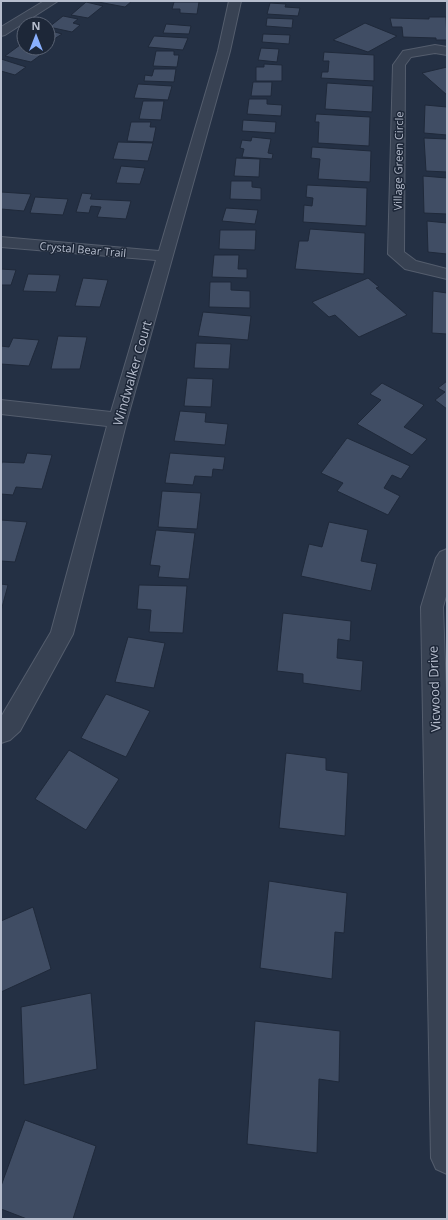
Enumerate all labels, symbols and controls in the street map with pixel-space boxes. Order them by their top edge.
north arrow [16,16,56,56]
text: N [32,18,40,33]
street label: Village Green Circle [390,111,406,211]
street label: Crystal Bear Trail [39,238,127,260]
street label: Windwalker Court [108,318,156,428]
street label: Vicwood Drive [424,646,444,732]

